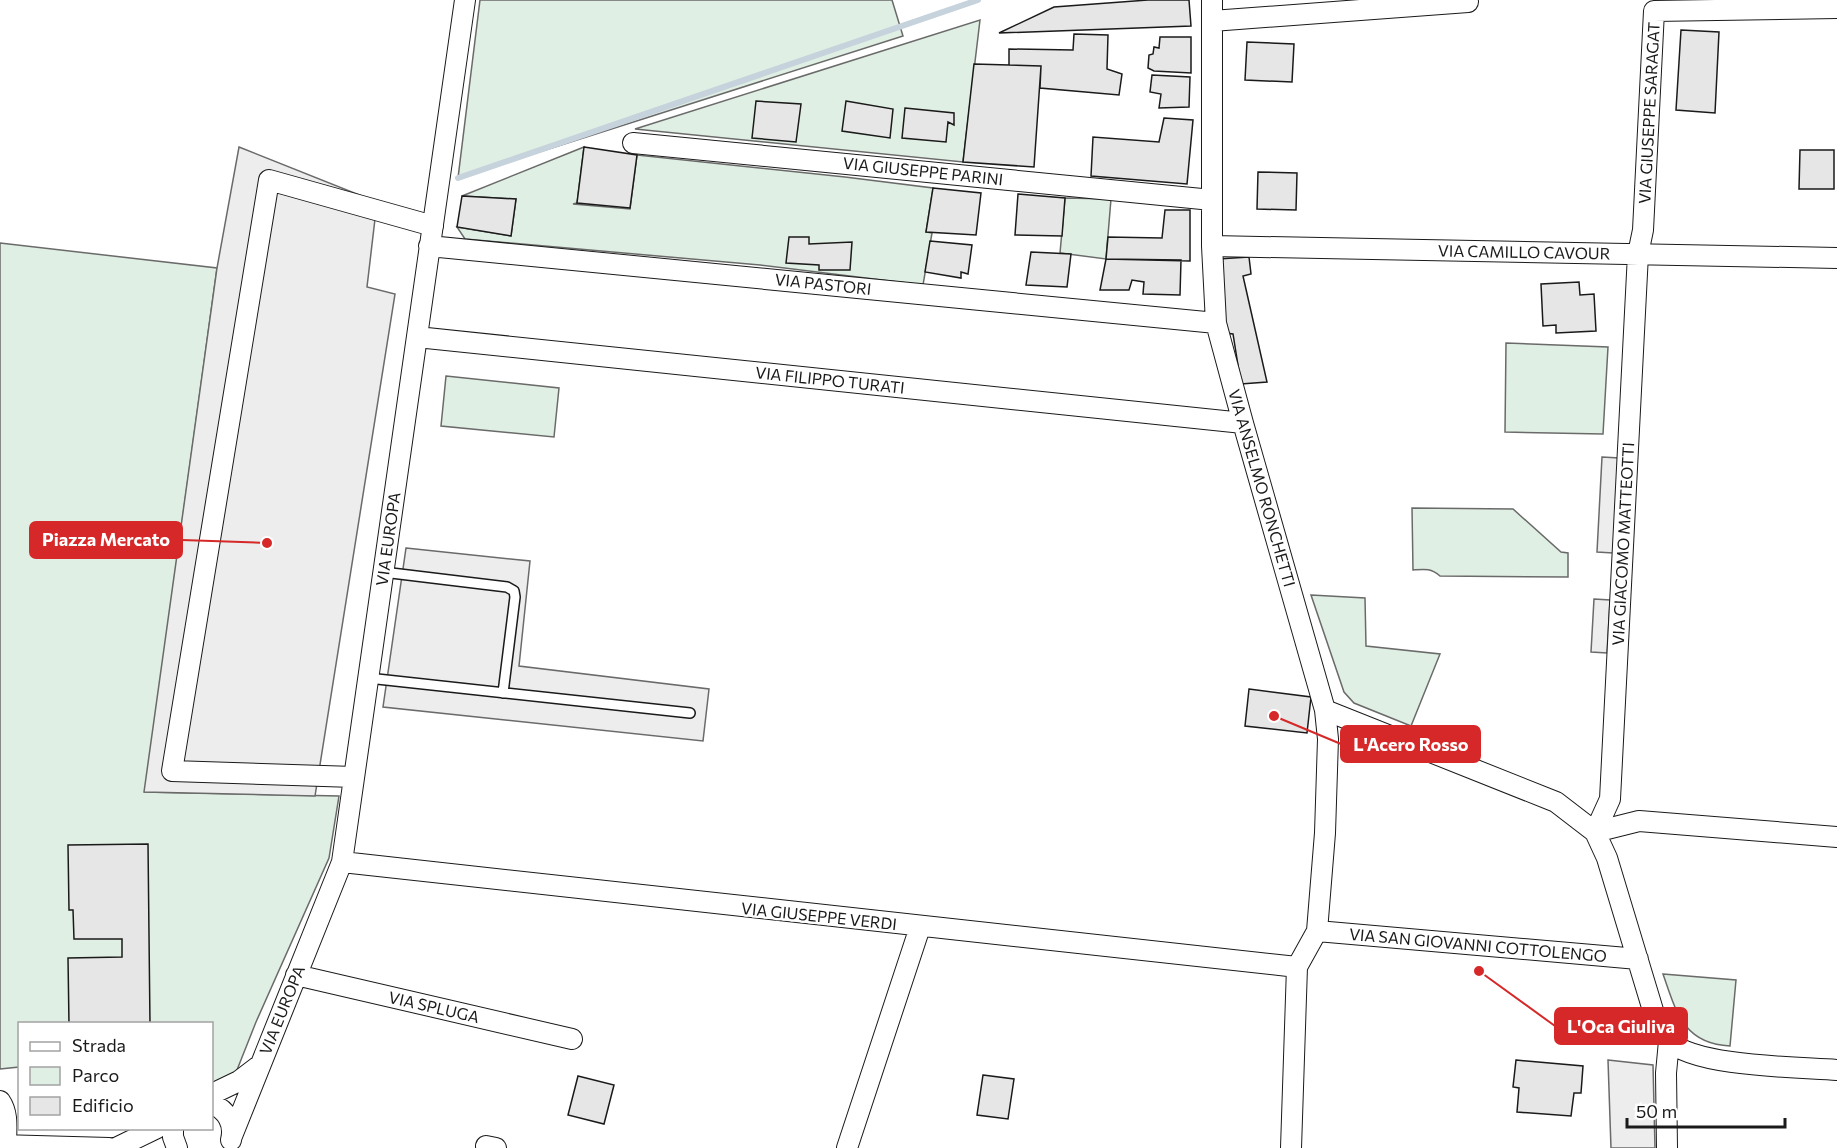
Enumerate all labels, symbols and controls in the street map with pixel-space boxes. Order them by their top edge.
street label: VIA GIUSEPPE SARAGAT [1634,21,1663,205]
street label: VIA GIUSEPPE PARINI [842,153,1004,188]
street label: VIA CAMILLO CAVOUR [1438,240,1611,263]
street label: VIA PASTORI [774,269,872,298]
street label: VIA FILIPPO TURATI [754,362,906,397]
street label: VIA ANSELMO RONCHETTI [1225,387,1300,589]
street label: VIA GIACOMO MATTEOTTI [1608,442,1637,646]
street label: VIA EUROPA [372,491,403,587]
callout: Piazza Mercato [30,522,182,558]
text: Piazza Mercato [42,528,170,550]
callout: L'Acero Rosso [1341,726,1480,762]
text: L'Acero Rosso [1353,733,1469,755]
street label: VIA GIUSEPPE VERDI [740,898,898,933]
street label: VIA SAN GIOVANNI COTTOLENGO [1348,924,1608,965]
street label: VIA EUROPA [255,962,308,1057]
street label: VIA SPLUGA [387,987,481,1026]
callout: L'Oca Giuliva [1555,1008,1687,1044]
text: L'Oca Giuliva [1567,1015,1675,1037]
legend [18,1022,213,1130]
text: Strada [72,1034,126,1056]
text: Parco [72,1064,119,1086]
scale bar [1627,1091,1784,1129]
text: Edificio [72,1094,134,1116]
text: 50 m [1636,1100,1677,1122]

